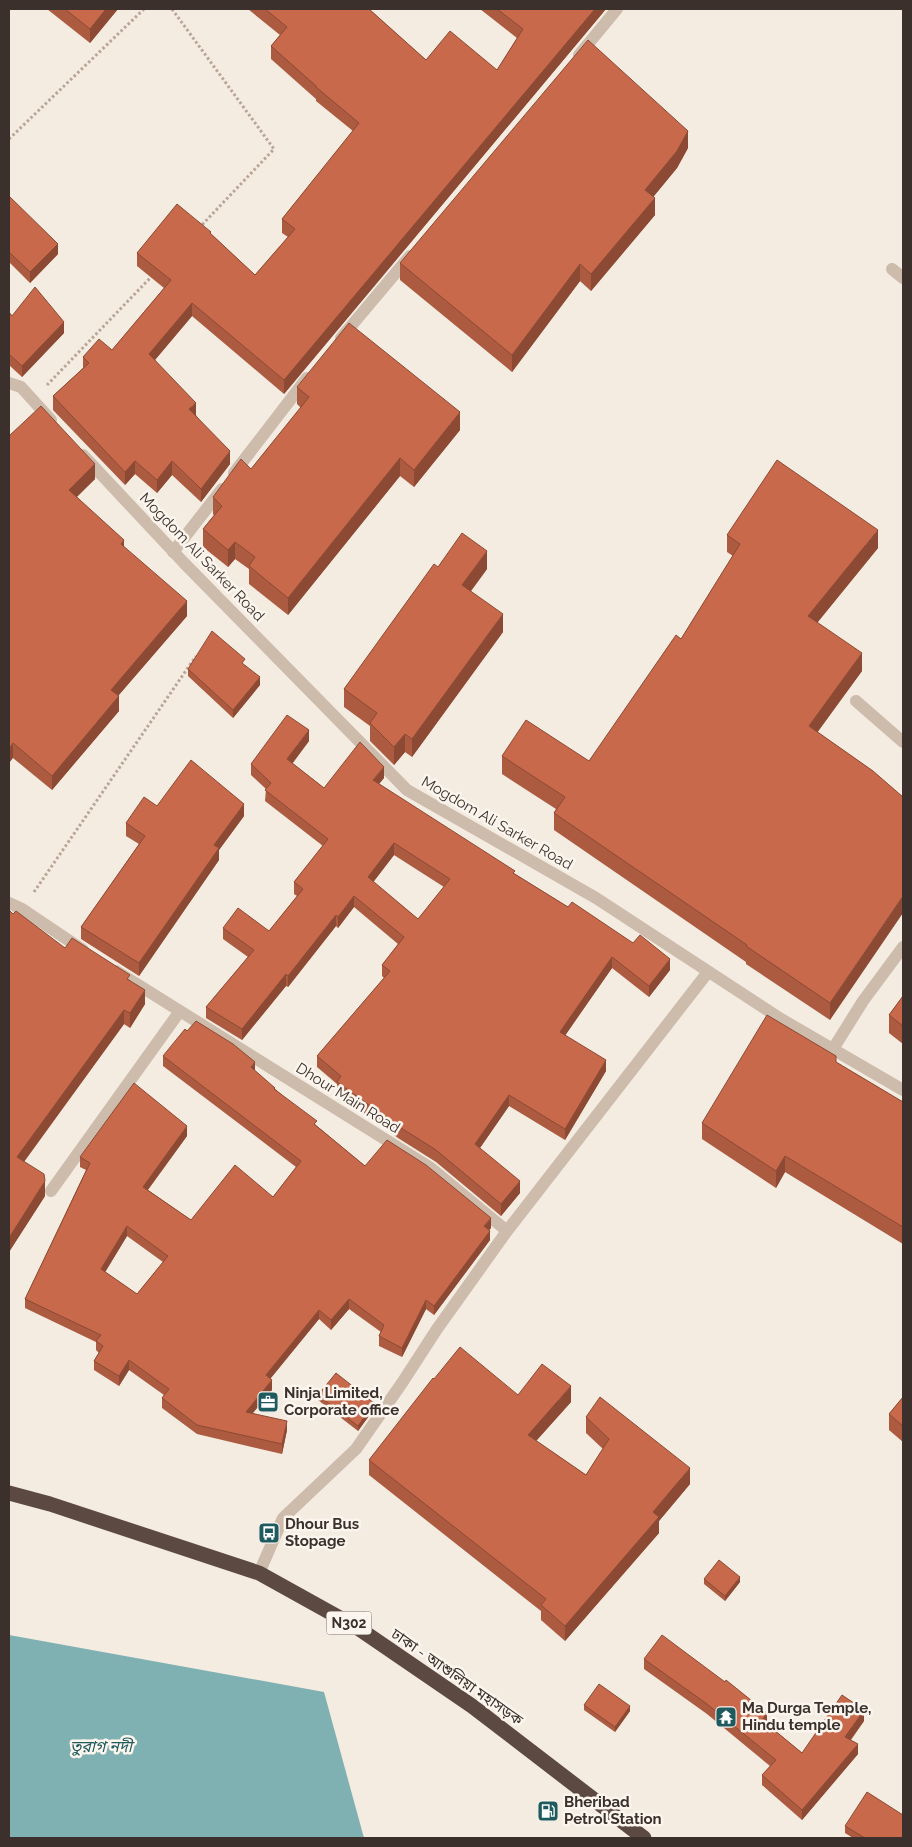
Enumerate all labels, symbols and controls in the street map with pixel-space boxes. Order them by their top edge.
street label: Mogdom Ali Sarker Road [136,489,268,625]
street label: Mogdom Ali Sarker Road [418,772,576,874]
street label: Dhour Main Road [293,1059,403,1137]
place label: Ninja Limited, Corporate office [284,1384,399,1419]
office icon: Ninja Limited, Corporate office [256,1390,280,1414]
place label: Dhour Bus Stopage [285,1515,359,1550]
bus stop icon: Dhour Bus Stopage [257,1521,281,1545]
road number: N302 [326,1612,372,1635]
street label: ঢাকা - আশুলিয়া মহাসড়ক [387,1624,527,1730]
place label: Ma Durga Temple, Hindu temple [742,1699,872,1734]
temple icon: Ma Durga Temple, Hindu temple [714,1705,738,1729]
water label: তুরাগ নদী [70,1737,135,1756]
place label: Bheribad Petrol Station [564,1793,662,1828]
fuel station icon: Bheribad Petrol Station [536,1799,560,1823]

